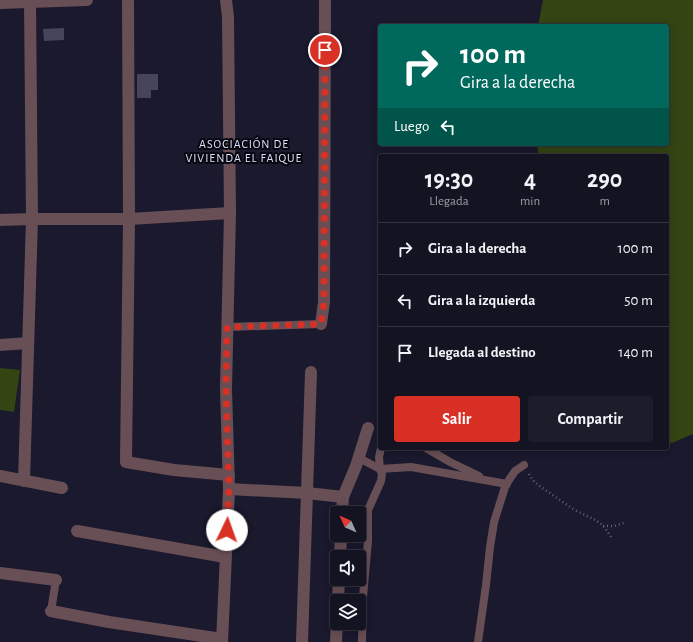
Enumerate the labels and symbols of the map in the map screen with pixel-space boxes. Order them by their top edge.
pin [308,33,342,67]
district label: ASOCIACIÓN DE VIVIENDA EL FAIQUE [186,137,302,165]
north arrow [330,506,366,542]
position arrow [206,509,248,551]

